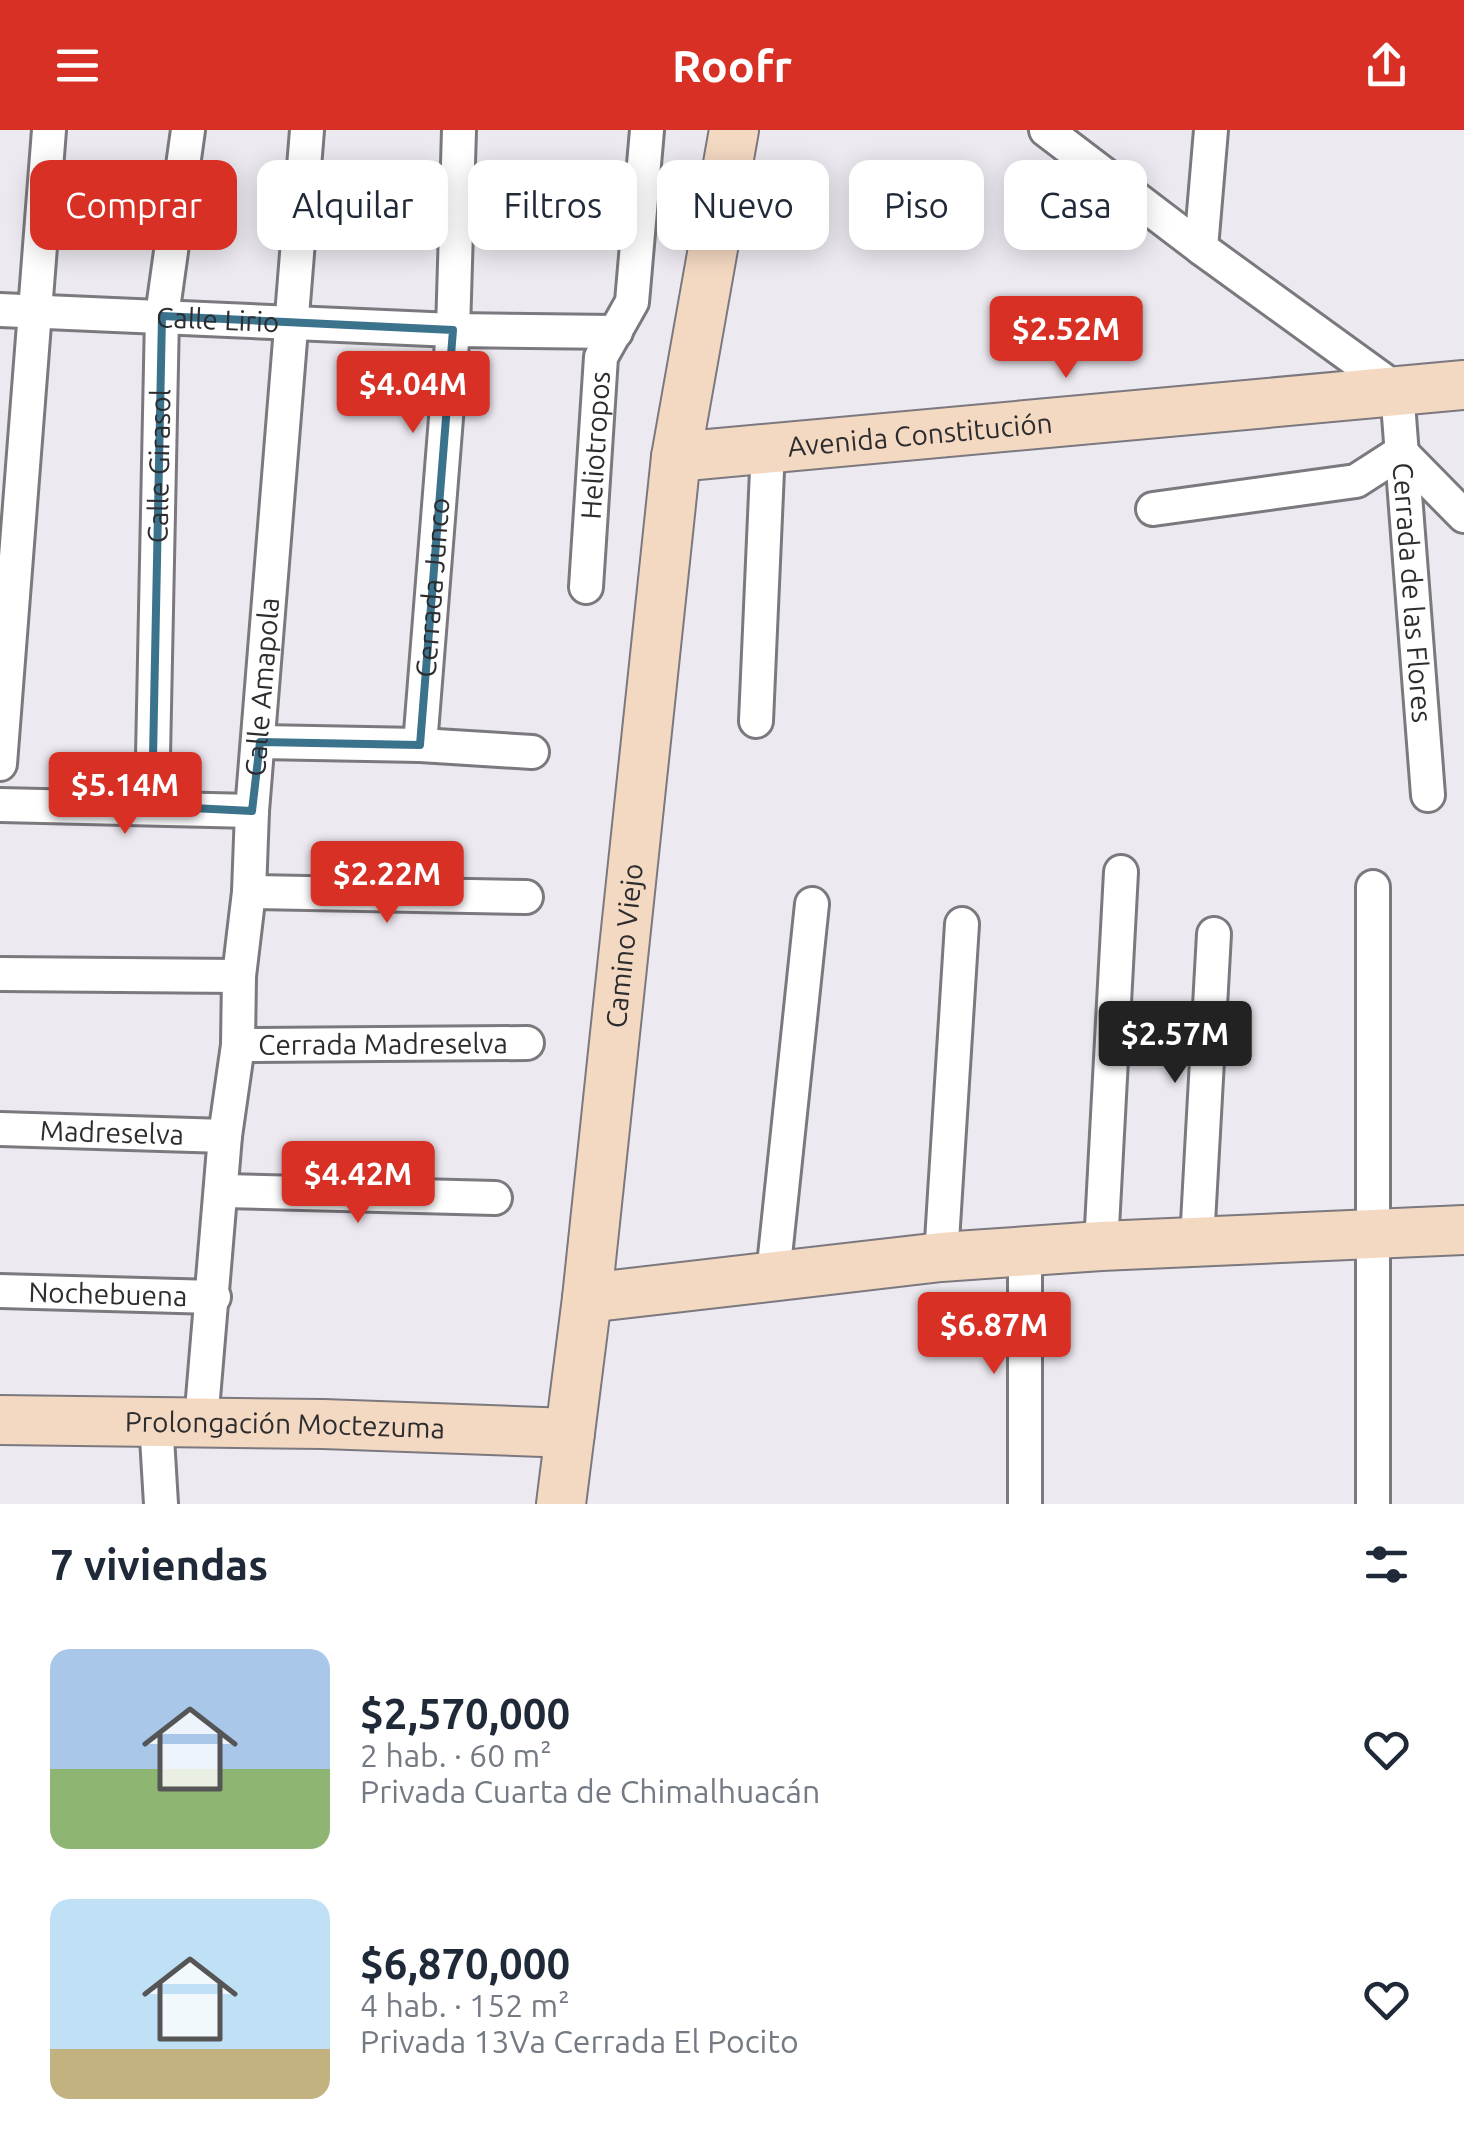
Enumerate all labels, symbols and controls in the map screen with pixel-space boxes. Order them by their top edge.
icon: menu [50,38,105,93]
icon: share [1359,38,1414,93]
text: Roofr [672,40,792,91]
chip: Comprar [30,160,237,250]
chip: Alquilar [257,160,448,250]
chip: Filtros [468,160,637,250]
chip: Nuevo [657,160,829,250]
chip: Piso [849,160,984,250]
chip: Casa [1004,160,1147,250]
pin: $2.52M [985,296,1147,381]
street label: Calle Lirio [156,301,280,337]
text: $2.52M [1012,310,1120,346]
pin: $4.04M [332,351,494,436]
text: $4.04M [359,365,467,401]
street label: Heliotropos [574,370,615,520]
street label: Calle Girasol [141,389,176,544]
street label: Avenida Constitución [786,407,1054,462]
street label: Cerrada de las Flores [1388,461,1438,724]
street label: Cerrada Junco [409,496,455,679]
street label: Calle Amapola [239,596,284,778]
pin: $5.14M [44,752,206,837]
text: $5.14M [71,766,179,802]
pin: $2.22M [306,841,468,926]
text: $2.22M [333,855,441,891]
street label: Camino Viejo [600,862,648,1030]
pin: $2.57M [1094,1001,1256,1086]
text: $2.57M [1121,1015,1229,1051]
street label: Cerrada Madreselva [258,1027,508,1060]
street label: Madreselva [39,1114,185,1150]
pin: $4.42M [277,1141,439,1226]
text: $4.42M [304,1155,412,1191]
street label: Nochebuena [28,1276,188,1311]
pin: $6.87M [913,1292,1075,1377]
text: $6.87M [940,1306,1048,1342]
street label: Prolongación Moctezuma [125,1406,446,1443]
icon: filters [1359,1537,1414,1592]
text: 7 viviendas [50,1541,268,1588]
icon: home [130,1689,250,1809]
text: $2,570,000 [360,1690,570,1737]
icon: heart [1359,1722,1414,1777]
text: 2 hab. · 60 m² [360,1737,552,1773]
text: Privada Cuarta de Chimalhuacán [360,1773,820,1809]
icon: home [130,1939,250,2059]
text: $6,870,000 [360,1940,570,1987]
icon: heart [1359,1972,1414,2027]
text: 4 hab. · 152 m² [360,1987,570,2023]
text: Privada 13Va Cerrada El Pocito [360,2023,799,2059]

